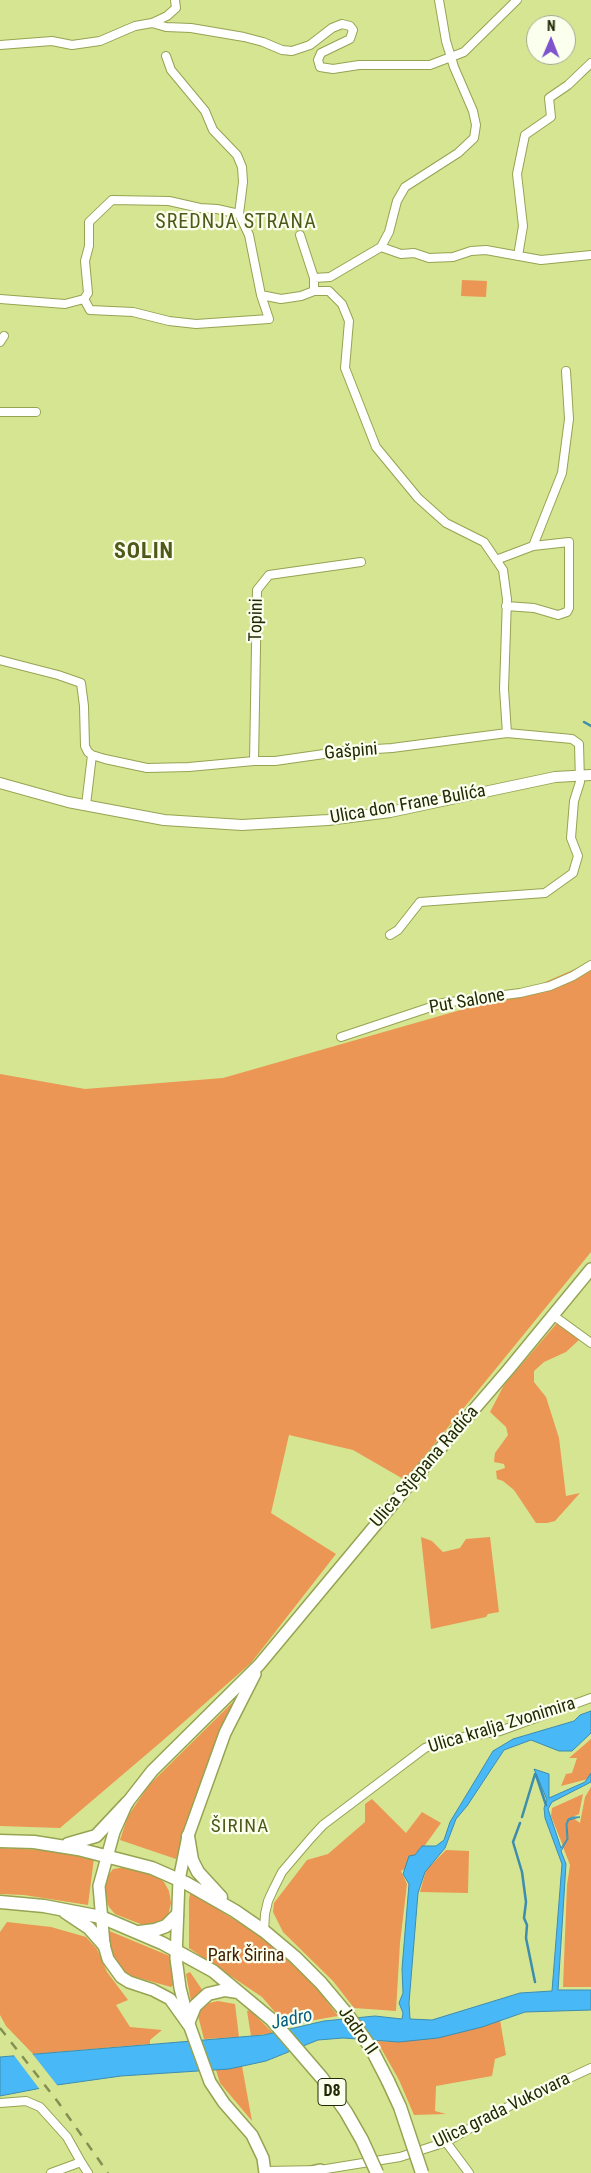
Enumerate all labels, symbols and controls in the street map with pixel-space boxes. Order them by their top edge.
north arrow [526,15,576,65]
text: N [547,18,556,34]
district label: SREDNJA STRANA [154,211,318,235]
district label: SOLIN [113,539,175,565]
street label: Topini [246,598,268,642]
street label: Gašpini [323,739,379,765]
street label: Ulica don Frane Bulića [329,781,487,829]
street label: Put Salone [427,985,507,1019]
street label: Ulica Stjepana Radića [366,1402,484,1532]
street label: Ulica kralja Zvonimira [426,1693,578,1759]
district label: ŠIRINA [210,1816,270,1838]
park label: Park Širina [208,1945,284,1967]
street label: Jadro II [333,2003,381,2059]
water label: Jadro [269,2005,315,2035]
street label: Ulica grada Vukovara [430,2069,574,2153]
road number: D8 [318,2078,346,2106]

